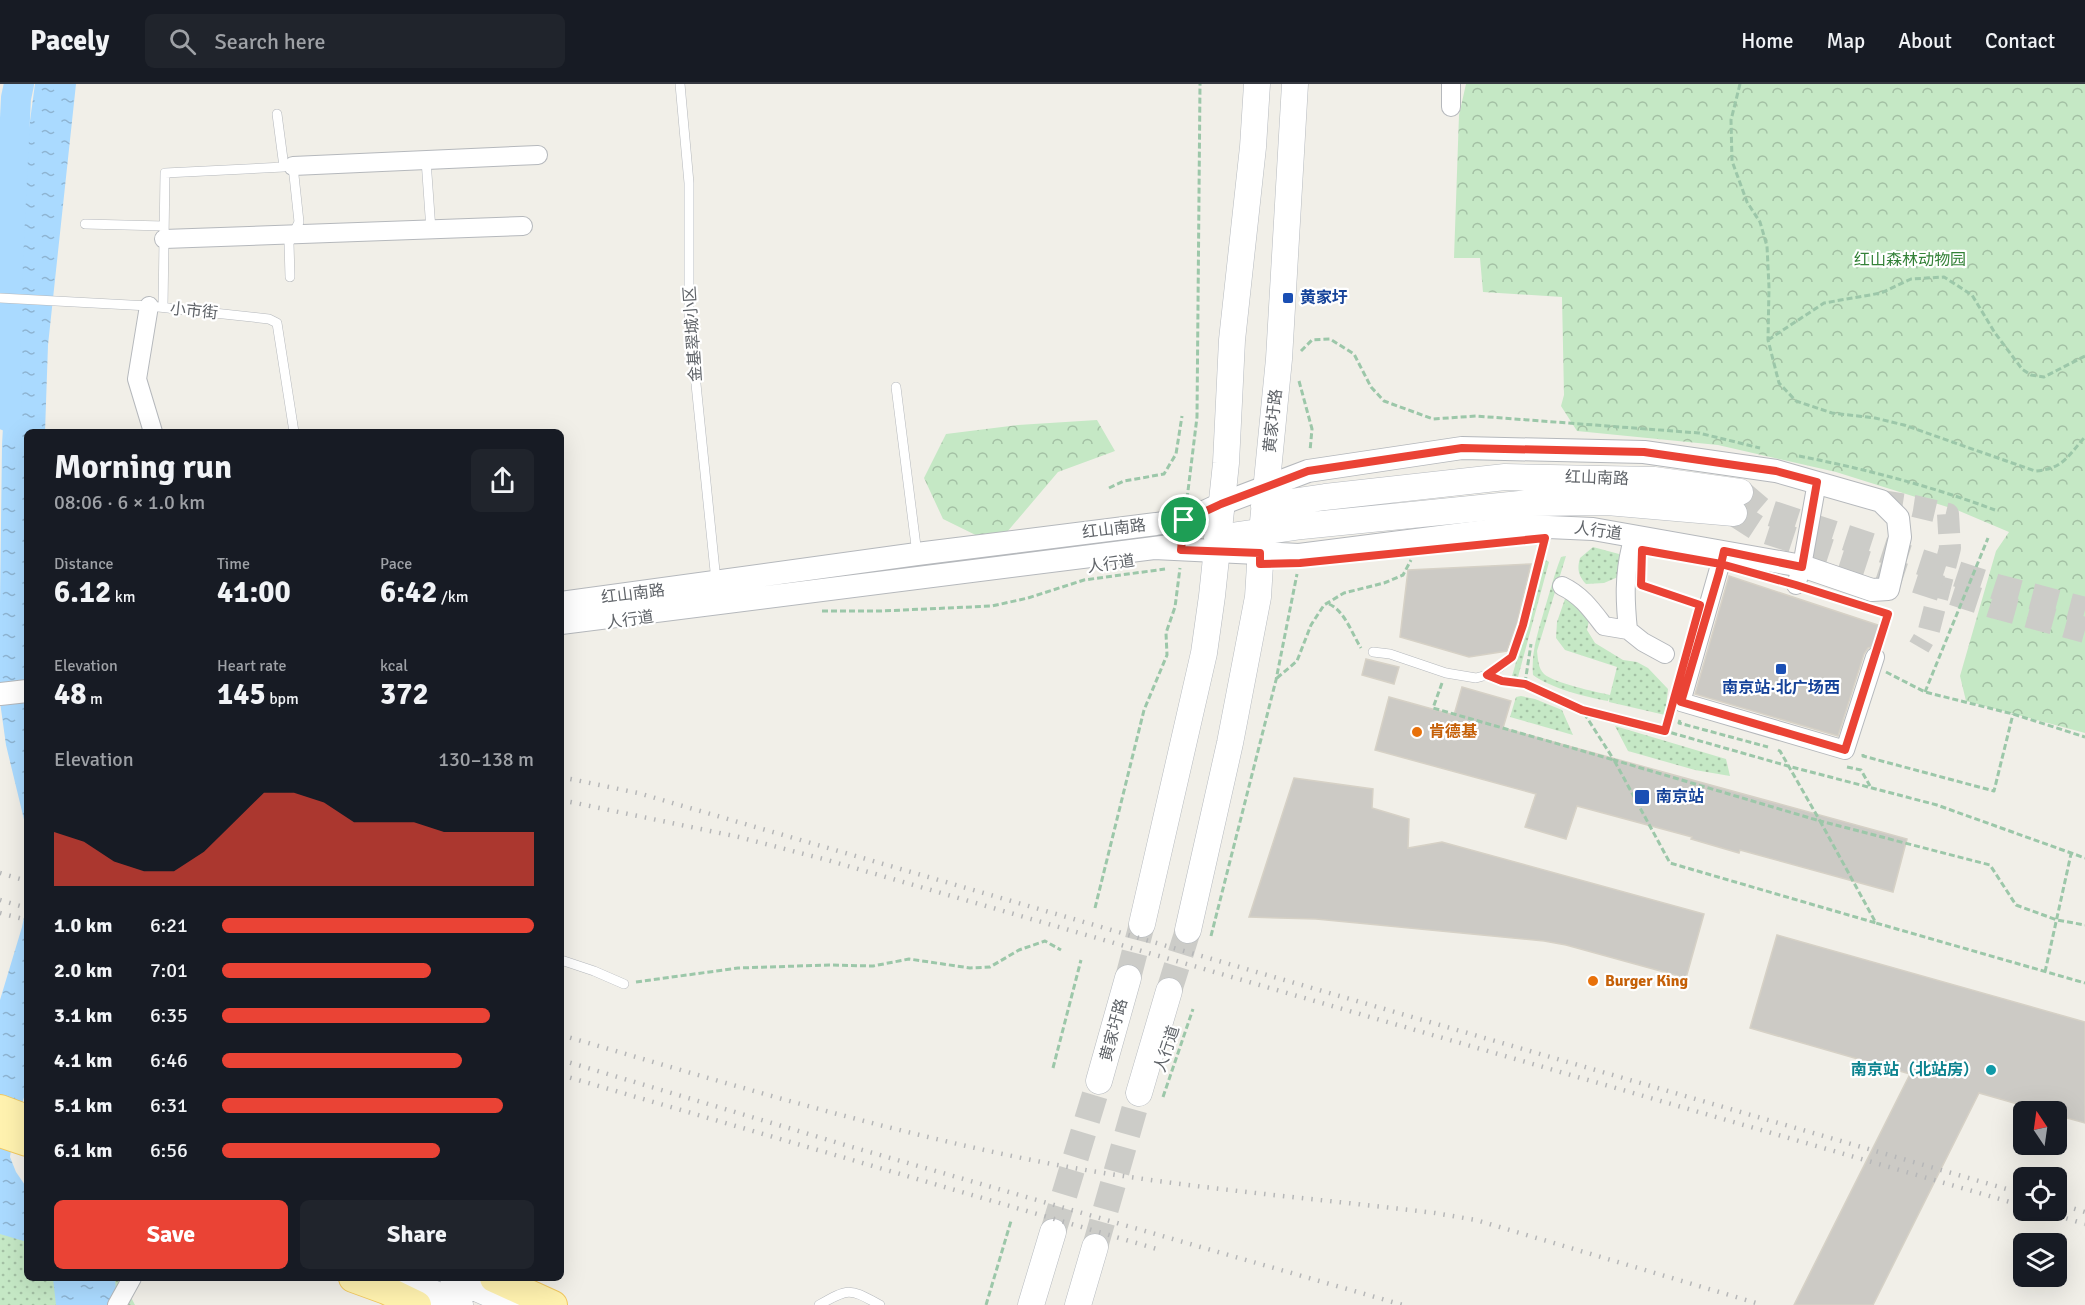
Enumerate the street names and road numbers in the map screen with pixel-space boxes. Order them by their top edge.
street label: 金基翠城小区 [680,285,706,383]
street label: 小市街 [169,299,219,323]
street label: 黄家圩路 [1260,388,1286,454]
street label: 红山南路 [1565,467,1629,489]
street label: 红山南路 [1081,515,1147,543]
street label: 人行道 [1573,518,1623,544]
street label: 人行道 [1086,551,1136,577]
street label: 红山南路 [600,580,666,608]
street label: 人行道 [605,607,655,633]
street label: 黄家圩路 [1096,996,1132,1064]
street label: 人行道 [1150,1023,1184,1075]

